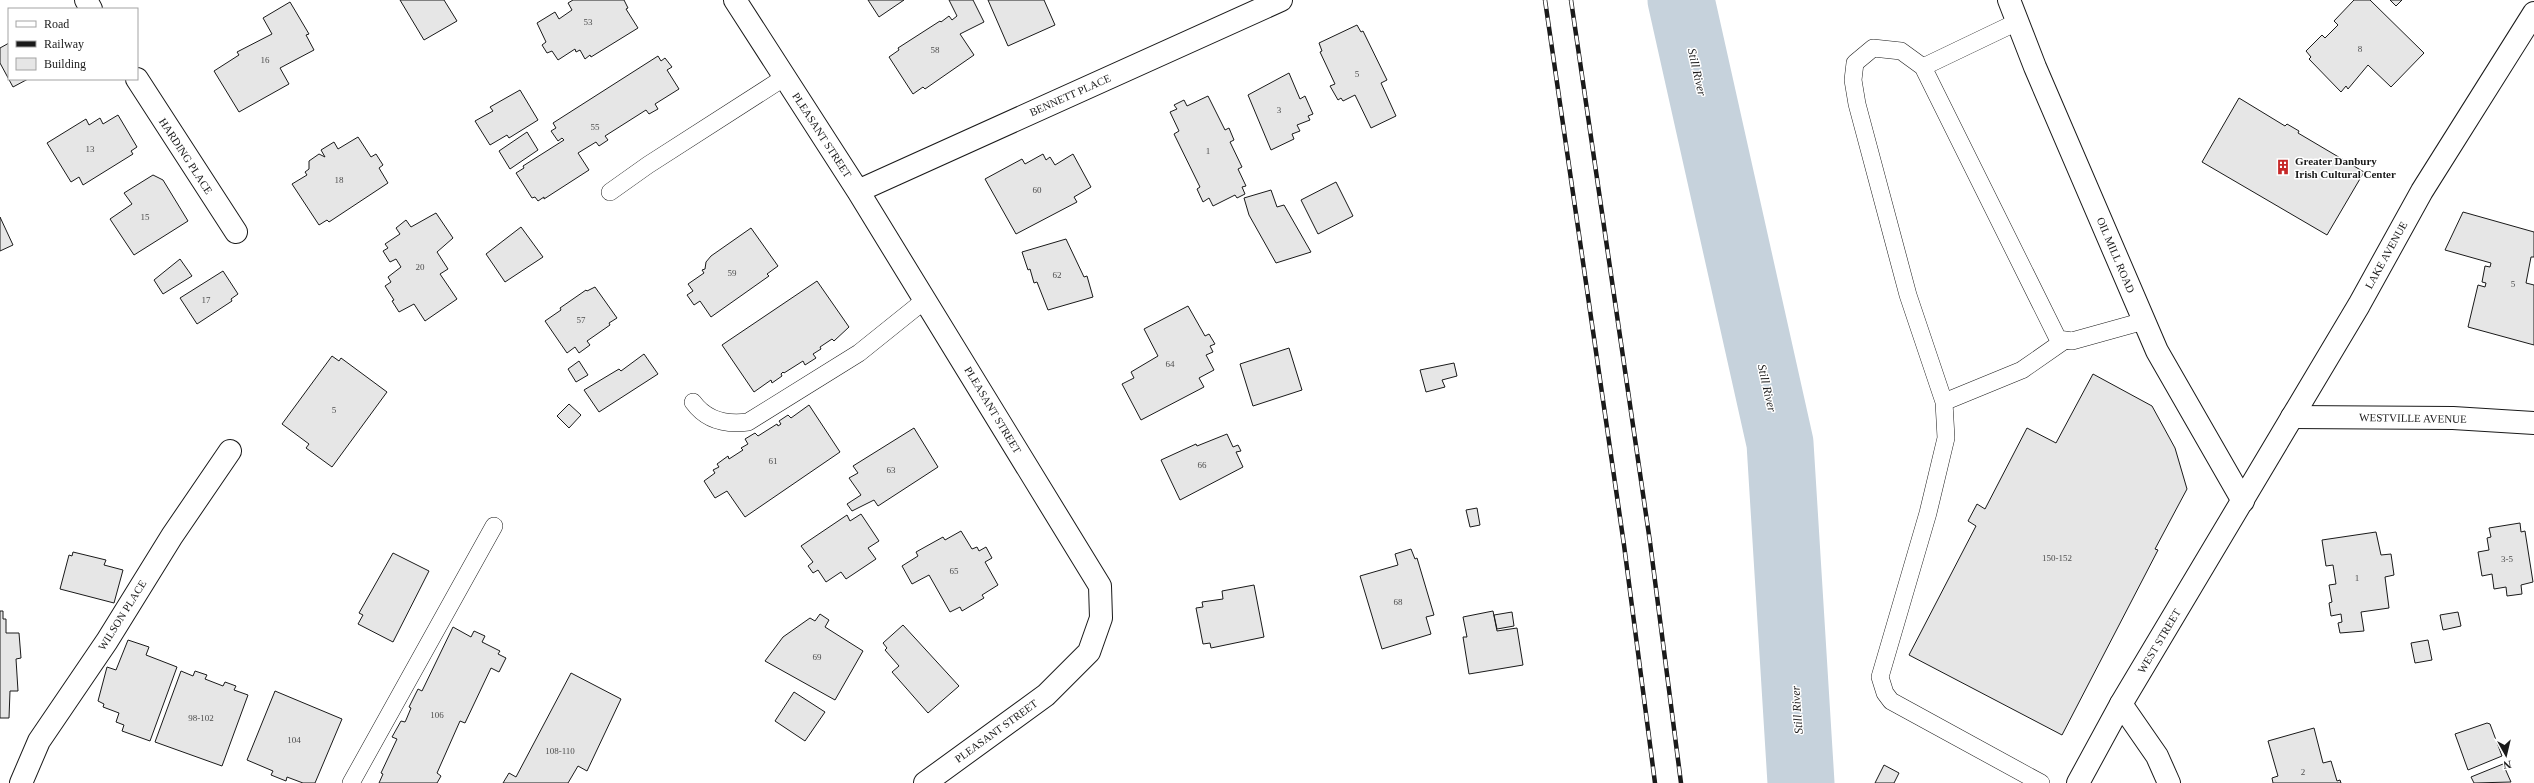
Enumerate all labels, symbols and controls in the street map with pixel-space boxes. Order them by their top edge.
legend [8,8,138,80]
text: Road [44,17,69,31]
house number: 53 [584,17,593,27]
text: Railway [44,37,84,51]
house number: 8 [2358,44,2363,54]
house number: 58 [931,45,940,55]
water label: Still River [1685,47,1709,97]
house number: 16 [261,55,270,65]
text: Building [44,57,86,71]
house number: 5 [1355,69,1360,79]
street label: BENNETT PLACE [1028,72,1113,118]
street label: PLEASANT STREET [790,90,854,180]
house number: 3 [1277,105,1282,115]
street label: HARDING PLACE [157,116,215,197]
house number: 55 [591,122,600,132]
house number: 13 [86,144,95,154]
house number: 1 [1206,146,1210,156]
place label: Greater Danbury Irish Cultural Center [2295,155,2396,180]
building icon: Greater Danbury Irish Cultural Center [2274,158,2292,176]
house number: 18 [335,175,344,185]
house number: 60 [1033,185,1042,195]
house number: 15 [141,212,150,222]
street label: OIL MILL ROAD [2095,215,2137,295]
street label: LAKE AVENUE [2363,219,2410,291]
house number: 20 [416,262,425,272]
house number: 59 [728,268,737,278]
house number: 62 [1053,270,1062,280]
house number: 5 [2511,279,2516,289]
house number: 17 [202,295,211,305]
house number: 57 [577,315,586,325]
house number: 64 [1166,359,1175,369]
water label: Still River [1755,363,1779,413]
street label: PLEASANT STREET [962,364,1024,456]
house number: 5 [332,405,337,415]
street label: WESTVILLE AVENUE [2359,411,2467,425]
house number: 61 [769,456,778,466]
house number: 66 [1198,460,1207,470]
house number: 63 [887,465,896,475]
house number: 150-152 [2042,553,2072,563]
house number: 3-5 [2501,554,2513,564]
house number: 65 [950,566,959,576]
house number: 1 [2355,573,2359,583]
street label: WILSON PLACE [96,578,149,652]
house number: 68 [1394,597,1403,607]
street label: WEST STREET [2135,606,2183,675]
house number: 69 [813,652,822,662]
water label: Still River [1788,685,1806,735]
street label: PLEASANT STREET [952,697,1040,765]
house number: 106 [430,710,444,720]
house number: 98-102 [188,713,214,723]
house number: 104 [287,735,301,745]
north arrow [2486,735,2526,775]
house number: 108-110 [545,746,575,756]
text: N [2503,758,2512,771]
house number: 2 [2301,767,2305,777]

